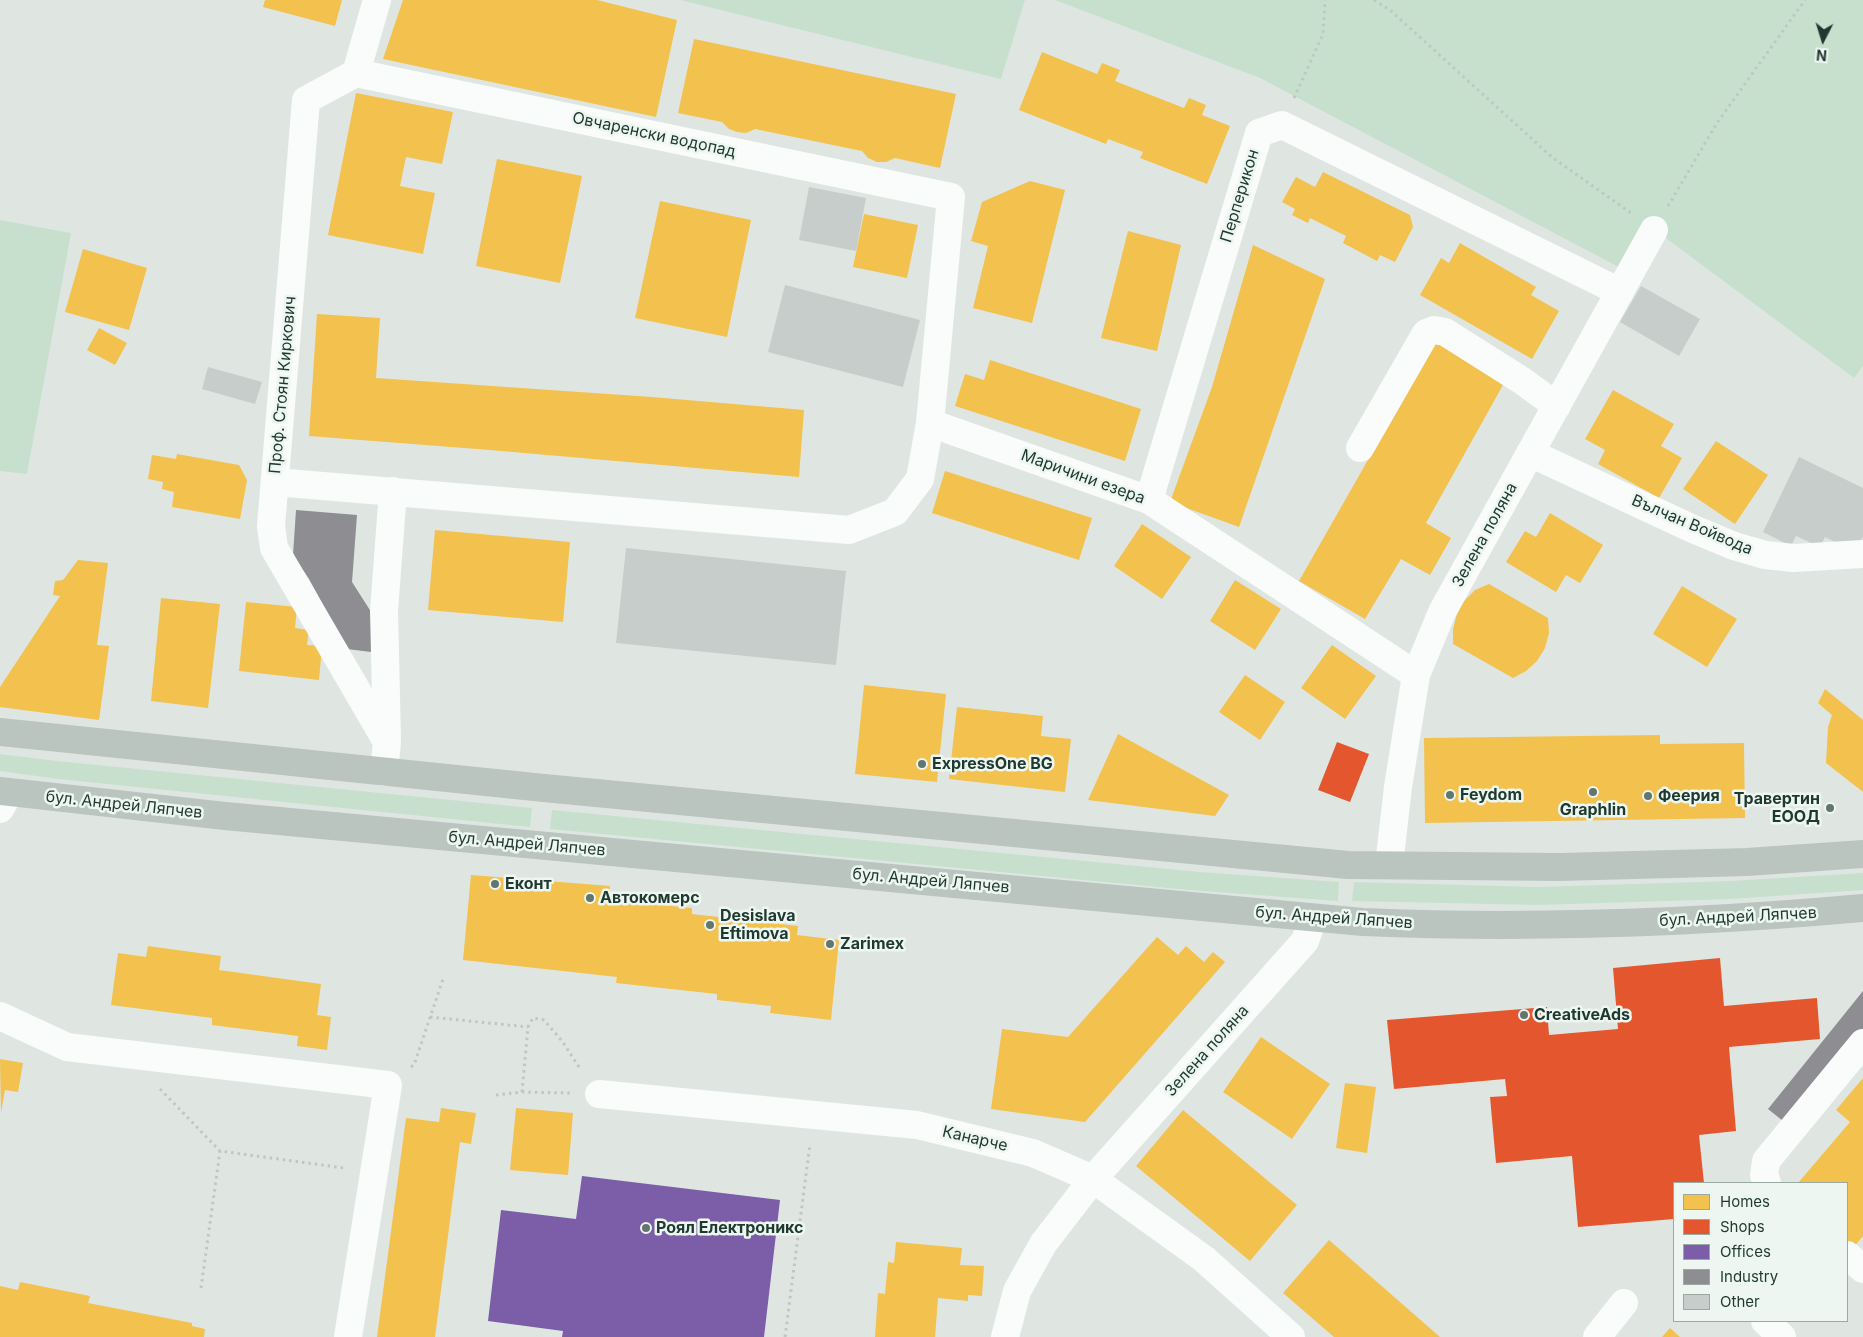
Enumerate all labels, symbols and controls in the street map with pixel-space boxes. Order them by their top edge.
north arrow [1798,15,1848,65]
text: N [1816,47,1828,64]
street label: Овчаренски водопад [571,108,737,162]
street label: Перперикон [1217,147,1263,245]
street label: Проф. Стоян Киркович [266,295,300,475]
street label: Маричини езера [1018,446,1148,508]
street label: Зелена поляна [1448,480,1522,590]
street label: Вълчан Войвода [1629,491,1755,559]
place label: ExpressOne BG [932,754,1053,774]
marker: ExpressOne BG [916,758,928,770]
place label: Feydom [1460,785,1522,805]
marker: Graphlin [1587,786,1599,798]
place label: Феерия [1658,786,1720,806]
street label: бул. Андрей Ляпчев [45,787,203,823]
marker: Feydom [1444,789,1456,801]
place label: Травертин ЕООД [1734,789,1820,827]
marker: Феерия [1642,790,1654,802]
place label: Graphlin [1560,800,1626,820]
marker: Травертин ЕООД [1824,802,1836,814]
street label: бул. Андрей Ляпчев [448,828,606,860]
street label: бул. Андрей Ляпчев [852,865,1010,897]
place label: Еконт [505,874,552,894]
marker: Еконт [489,878,501,890]
place label: Автокомерс [600,888,700,908]
marker: Автокомерс [584,892,596,904]
street label: бул. Андрей Ляпчев [1255,903,1413,933]
street label: бул. Андрей Ляпчев [1659,903,1817,931]
place label: Desislava Eftimova [720,906,795,944]
marker: Desislava Eftimova [704,919,716,931]
place label: Zarimex [840,934,904,954]
marker: Zarimex [824,938,836,950]
street label: Зелена поляна [1161,1001,1253,1101]
place label: CreativeAds [1534,1005,1630,1025]
marker: CreativeAds [1518,1009,1530,1021]
street label: Канарче [940,1122,1010,1156]
legend [1673,1182,1848,1322]
text: Homes [1720,1192,1770,1211]
text: Shops [1720,1217,1765,1236]
place label: Роял Електроникс [656,1218,803,1238]
marker: Роял Електроникс [640,1222,652,1234]
text: Offices [1720,1242,1771,1261]
text: Industry [1720,1267,1778,1286]
text: Other [1720,1292,1760,1311]

